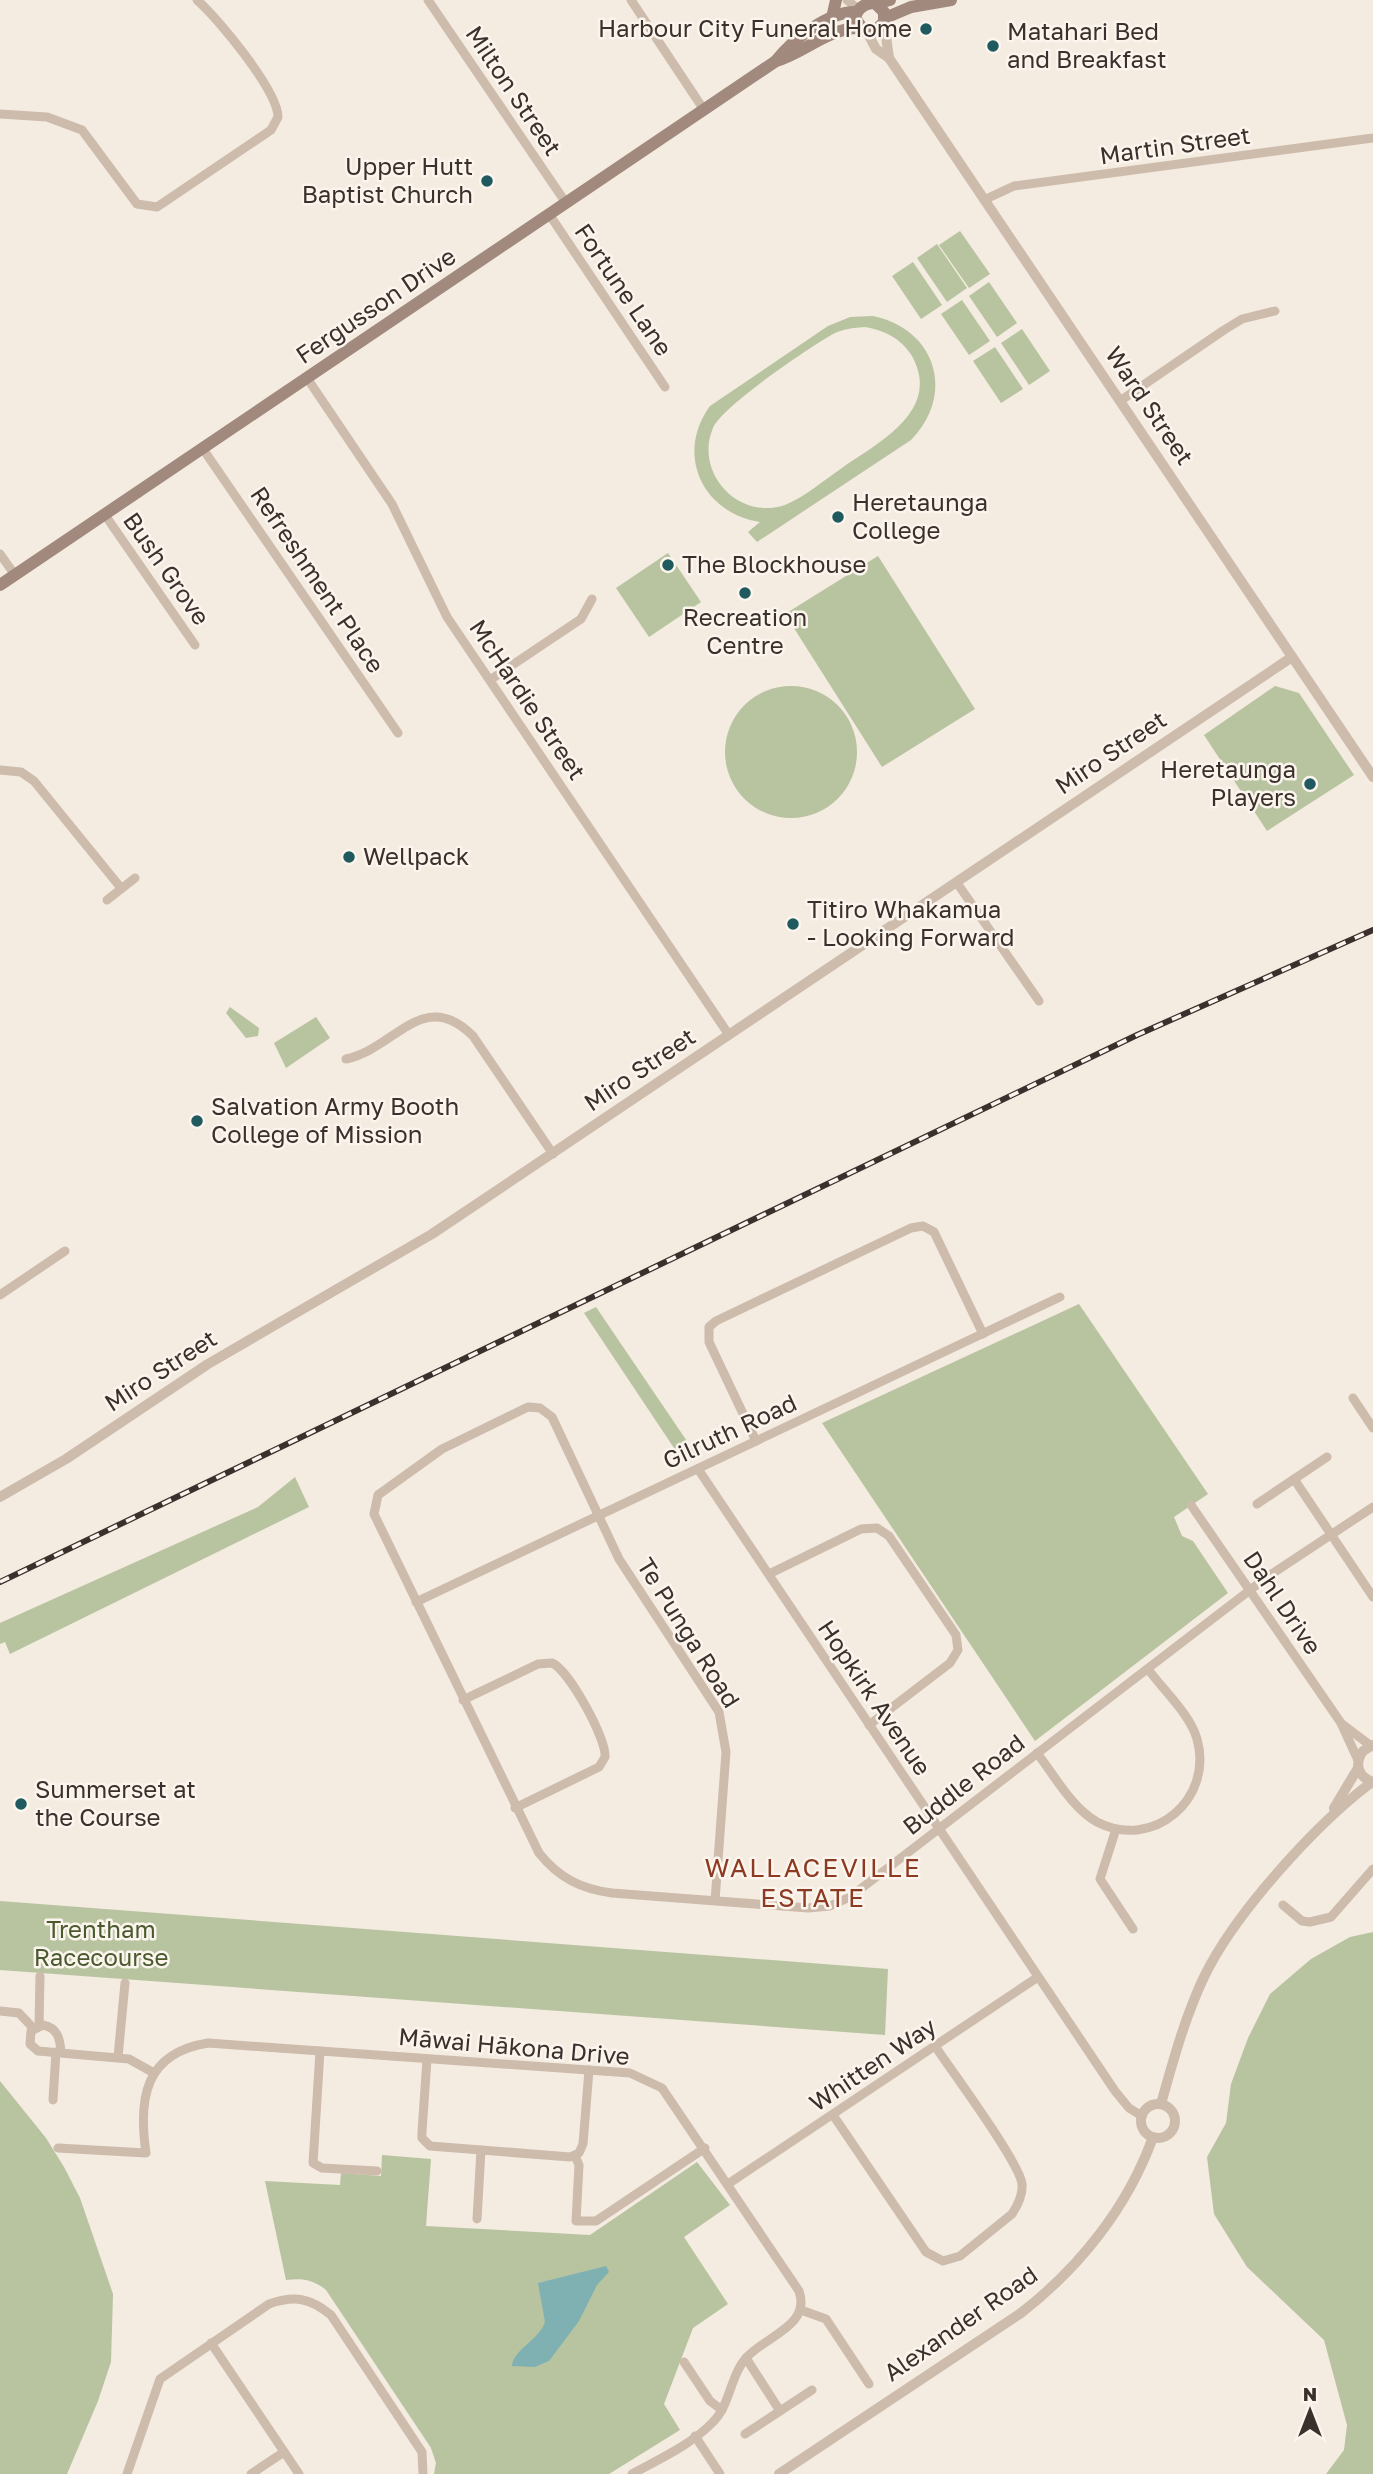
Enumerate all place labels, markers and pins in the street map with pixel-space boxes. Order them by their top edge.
place label: Harbour City Funeral Home [598,13,912,42]
place label: Matahari Bed and Breakfast [1007,16,1166,73]
marker: Harbour City Funeral Home [918,21,934,37]
marker: Matahari Bed and Breakfast [985,38,1001,54]
place label: Upper Hutt Baptist Church [302,151,473,208]
marker: Upper Hutt Baptist Church [479,173,495,189]
place label: Heretaunga College [852,487,988,544]
marker: Heretaunga College [830,509,846,525]
place label: The Blockhouse [682,549,866,578]
marker: The Blockhouse [660,557,676,573]
marker: Recreation Centre [737,585,753,601]
place label: Recreation Centre [683,602,807,659]
place label: Heretaunga Players [1160,754,1296,811]
marker: Heretaunga Players [1302,776,1318,792]
place label: Wellpack [363,841,469,870]
marker: Wellpack [341,849,357,865]
place label: Titiro Whakamua - Looking Forward [807,894,1015,951]
marker: Titiro Whakamua - Looking Forward [785,916,801,932]
place label: Salvation Army Booth College of Mission [211,1091,459,1148]
marker: Salvation Army Booth College of Mission [189,1113,205,1129]
place label: Summerset at the Course [35,1774,196,1831]
marker: Summerset at the Course [13,1796,29,1812]

